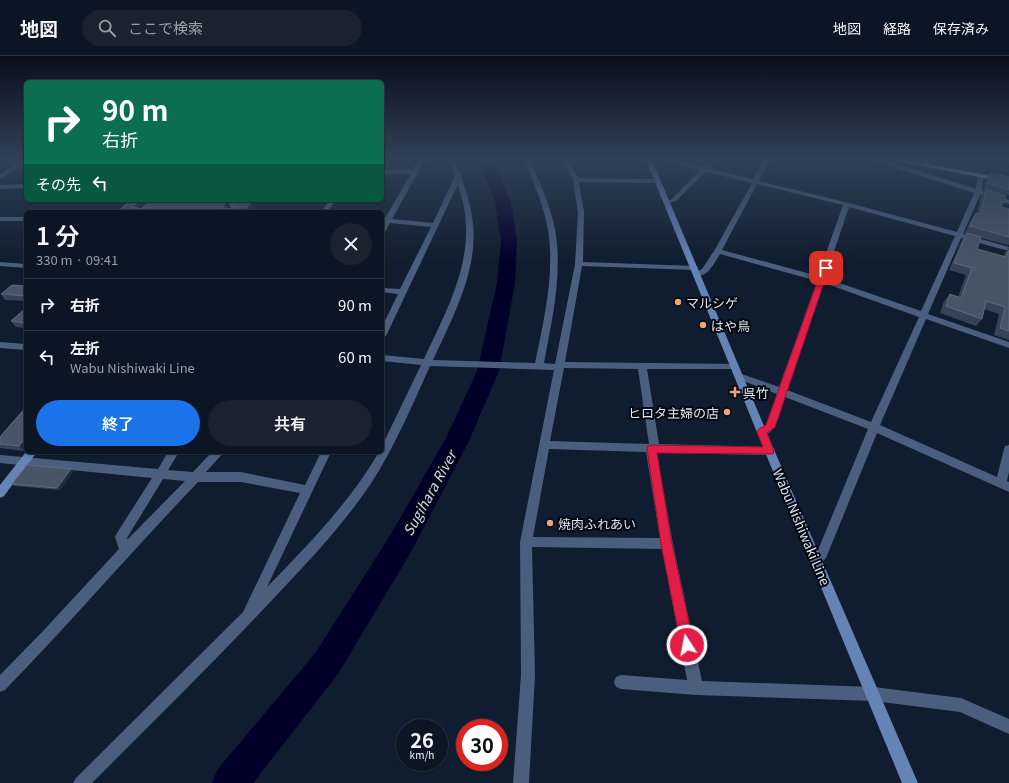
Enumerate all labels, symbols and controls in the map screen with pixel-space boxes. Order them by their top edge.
search box [82,10,362,46]
text: 地図 [20,14,58,41]
icon: search [96,17,118,39]
text: ここで検索 [128,17,203,38]
text: 地図 [833,18,861,38]
text: 経路 [883,18,911,38]
text: 保存済み [933,18,989,38]
text: 90 m [102,89,168,129]
icon: right [36,96,88,148]
text: 右折 [102,126,138,152]
icon: left [89,172,111,194]
text: その先 [36,173,81,194]
text: 1 分 [36,217,79,252]
button: close [330,223,372,265]
text: 330 m · 09:41 [36,250,118,269]
pin [809,251,843,285]
icon: arrive [815,257,837,279]
place label: マルシゲ [686,293,738,312]
icon: right [36,294,58,316]
text: 右折 [70,294,100,315]
text: 90 m [338,294,372,315]
marker: マルシゲ [673,297,683,307]
place label: はや鳥 [711,316,750,335]
marker: はや鳥 [698,320,708,330]
text: 左折 [70,337,100,358]
icon: left [36,346,58,368]
text: 60 m [338,346,372,367]
text: Wabu Nishiwaki Line [70,358,195,377]
place label: 呉竹 [743,383,769,402]
marker: 呉竹 [730,387,740,397]
button: 終了 [36,400,200,446]
button: 共有 [208,400,372,446]
place label: ヒロタ主婦の店 [628,403,719,422]
marker: ヒロタ主婦の店 [722,407,732,417]
water label: Sugihara River [397,445,462,539]
street label: Wabu Nishiwaki Line [769,466,835,588]
place label: 焼肉ふれあい [558,514,636,533]
marker: 焼肉ふれあい [545,518,555,528]
position arrow [666,624,708,666]
speed limit sign: 30 [456,719,508,771]
text: 26 [410,725,434,754]
text: km/h [410,747,434,762]

